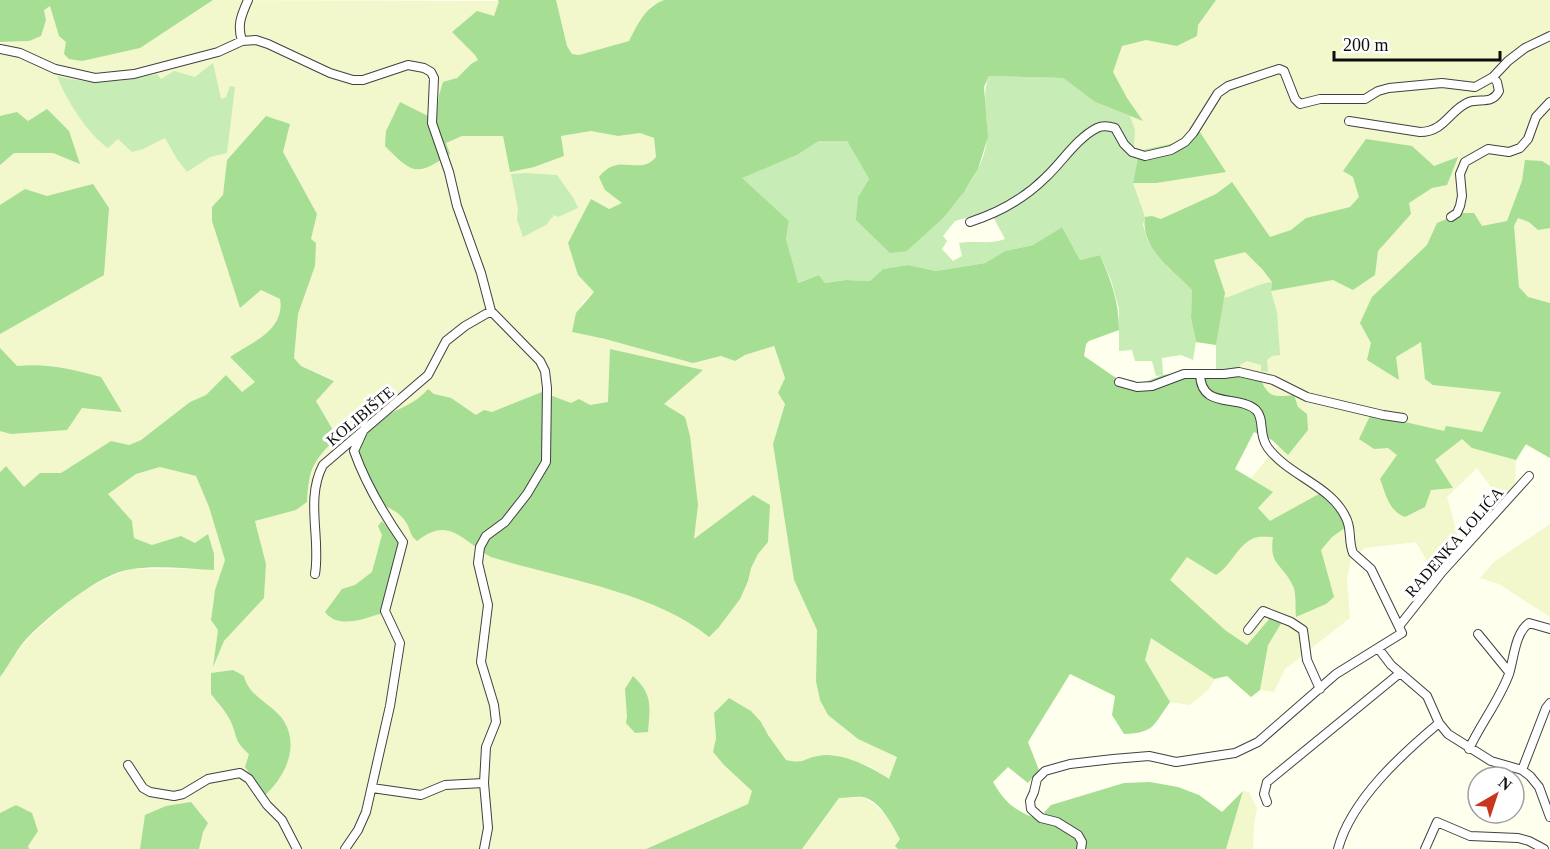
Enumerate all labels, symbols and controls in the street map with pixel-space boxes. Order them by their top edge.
scale bar [1334,24,1500,62]
text: 200 m [1343,35,1389,55]
street label: KOLIBIŠTE [322,382,397,449]
street label: RADENKA LOLIĆA [1401,483,1507,600]
north arrow [1466,765,1526,825]
text: N [1495,773,1515,794]

